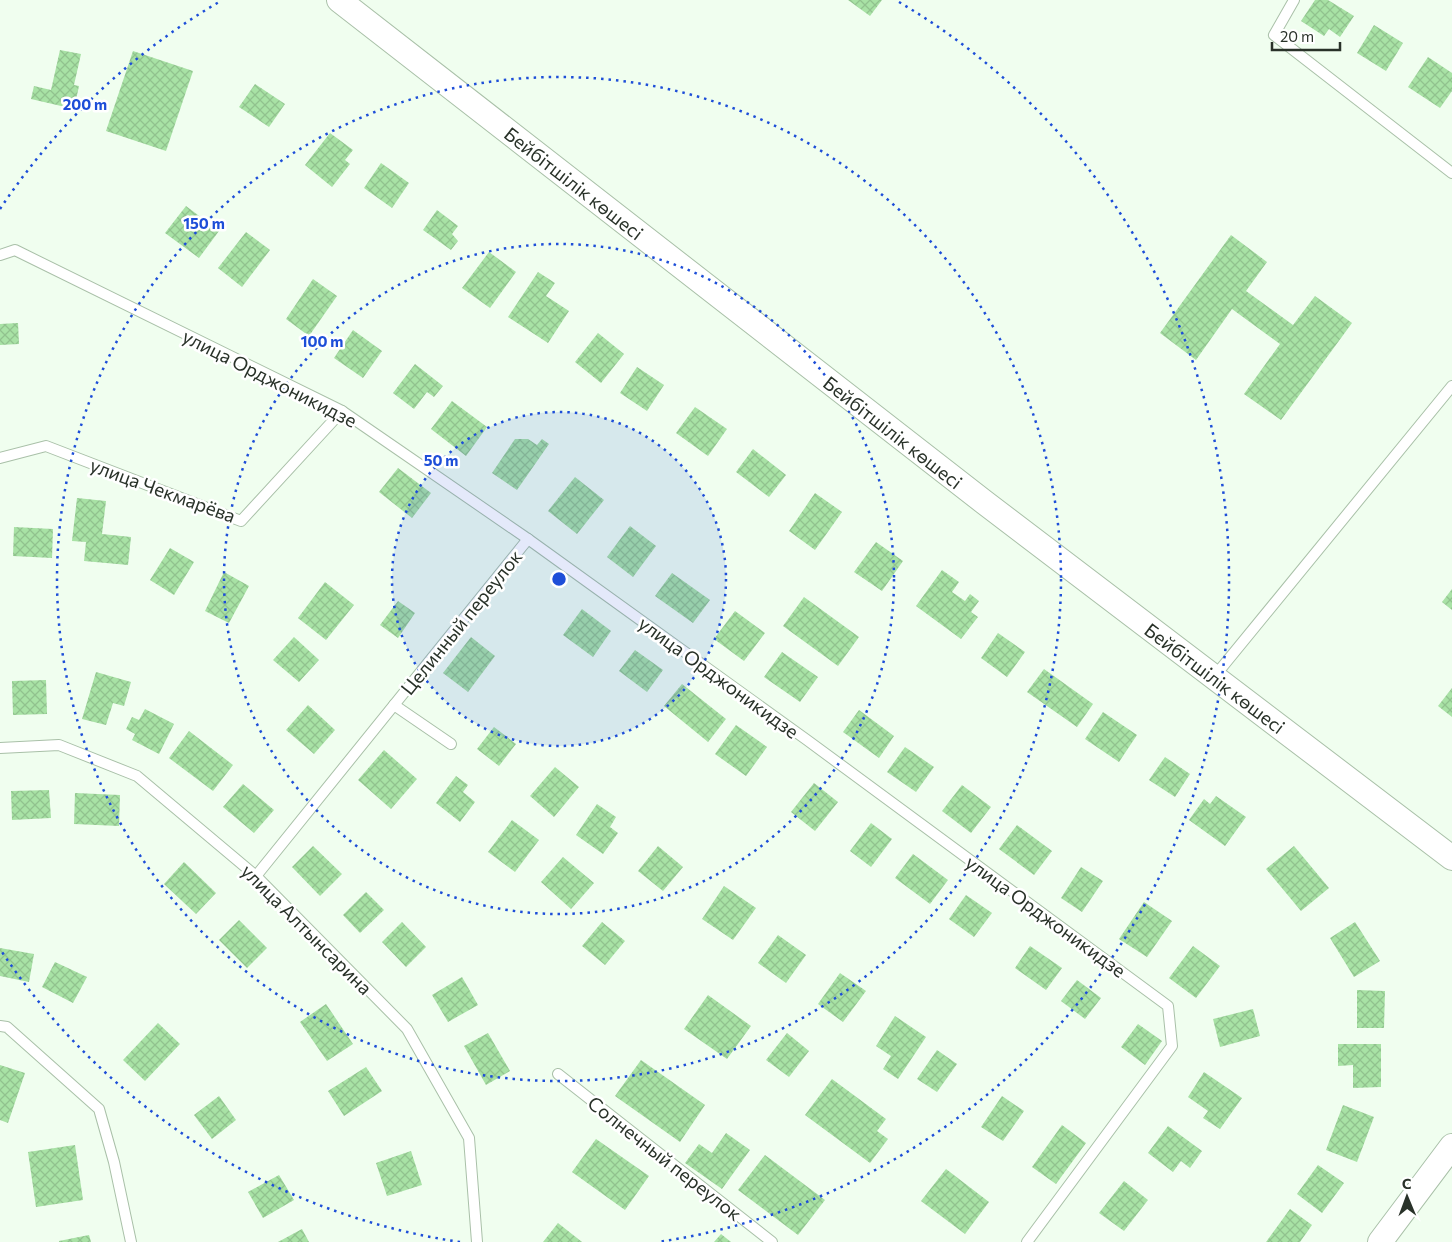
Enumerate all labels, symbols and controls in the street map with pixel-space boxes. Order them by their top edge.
scale bar [1272,20,1340,52]
text: 20 m [1280,27,1314,45]
text: 200 m [63,95,107,113]
street label: Бейбітшілік көшесі [500,122,648,244]
text: 150 m [183,214,225,232]
street label: улица Орджоникидзе [179,324,361,432]
text: 100 m [301,332,343,350]
street label: Бейбітшілік көшесі [819,371,967,493]
text: 50 m [424,451,458,469]
street label: улица Чекмарёва [87,453,239,527]
street label: Целинный переулок [395,545,527,699]
centre of rings [550,570,568,588]
street label: улица Орджоникидзе [634,611,804,743]
street label: Бейбітшілік көшесі [1140,618,1290,738]
street label: улица Орджоникидзе [961,850,1131,982]
street label: улица Алтынсарина [237,859,377,999]
street label: Солнечный переулок [584,1091,746,1225]
north arrow [1382,1172,1432,1222]
text: С [1402,1175,1412,1192]

